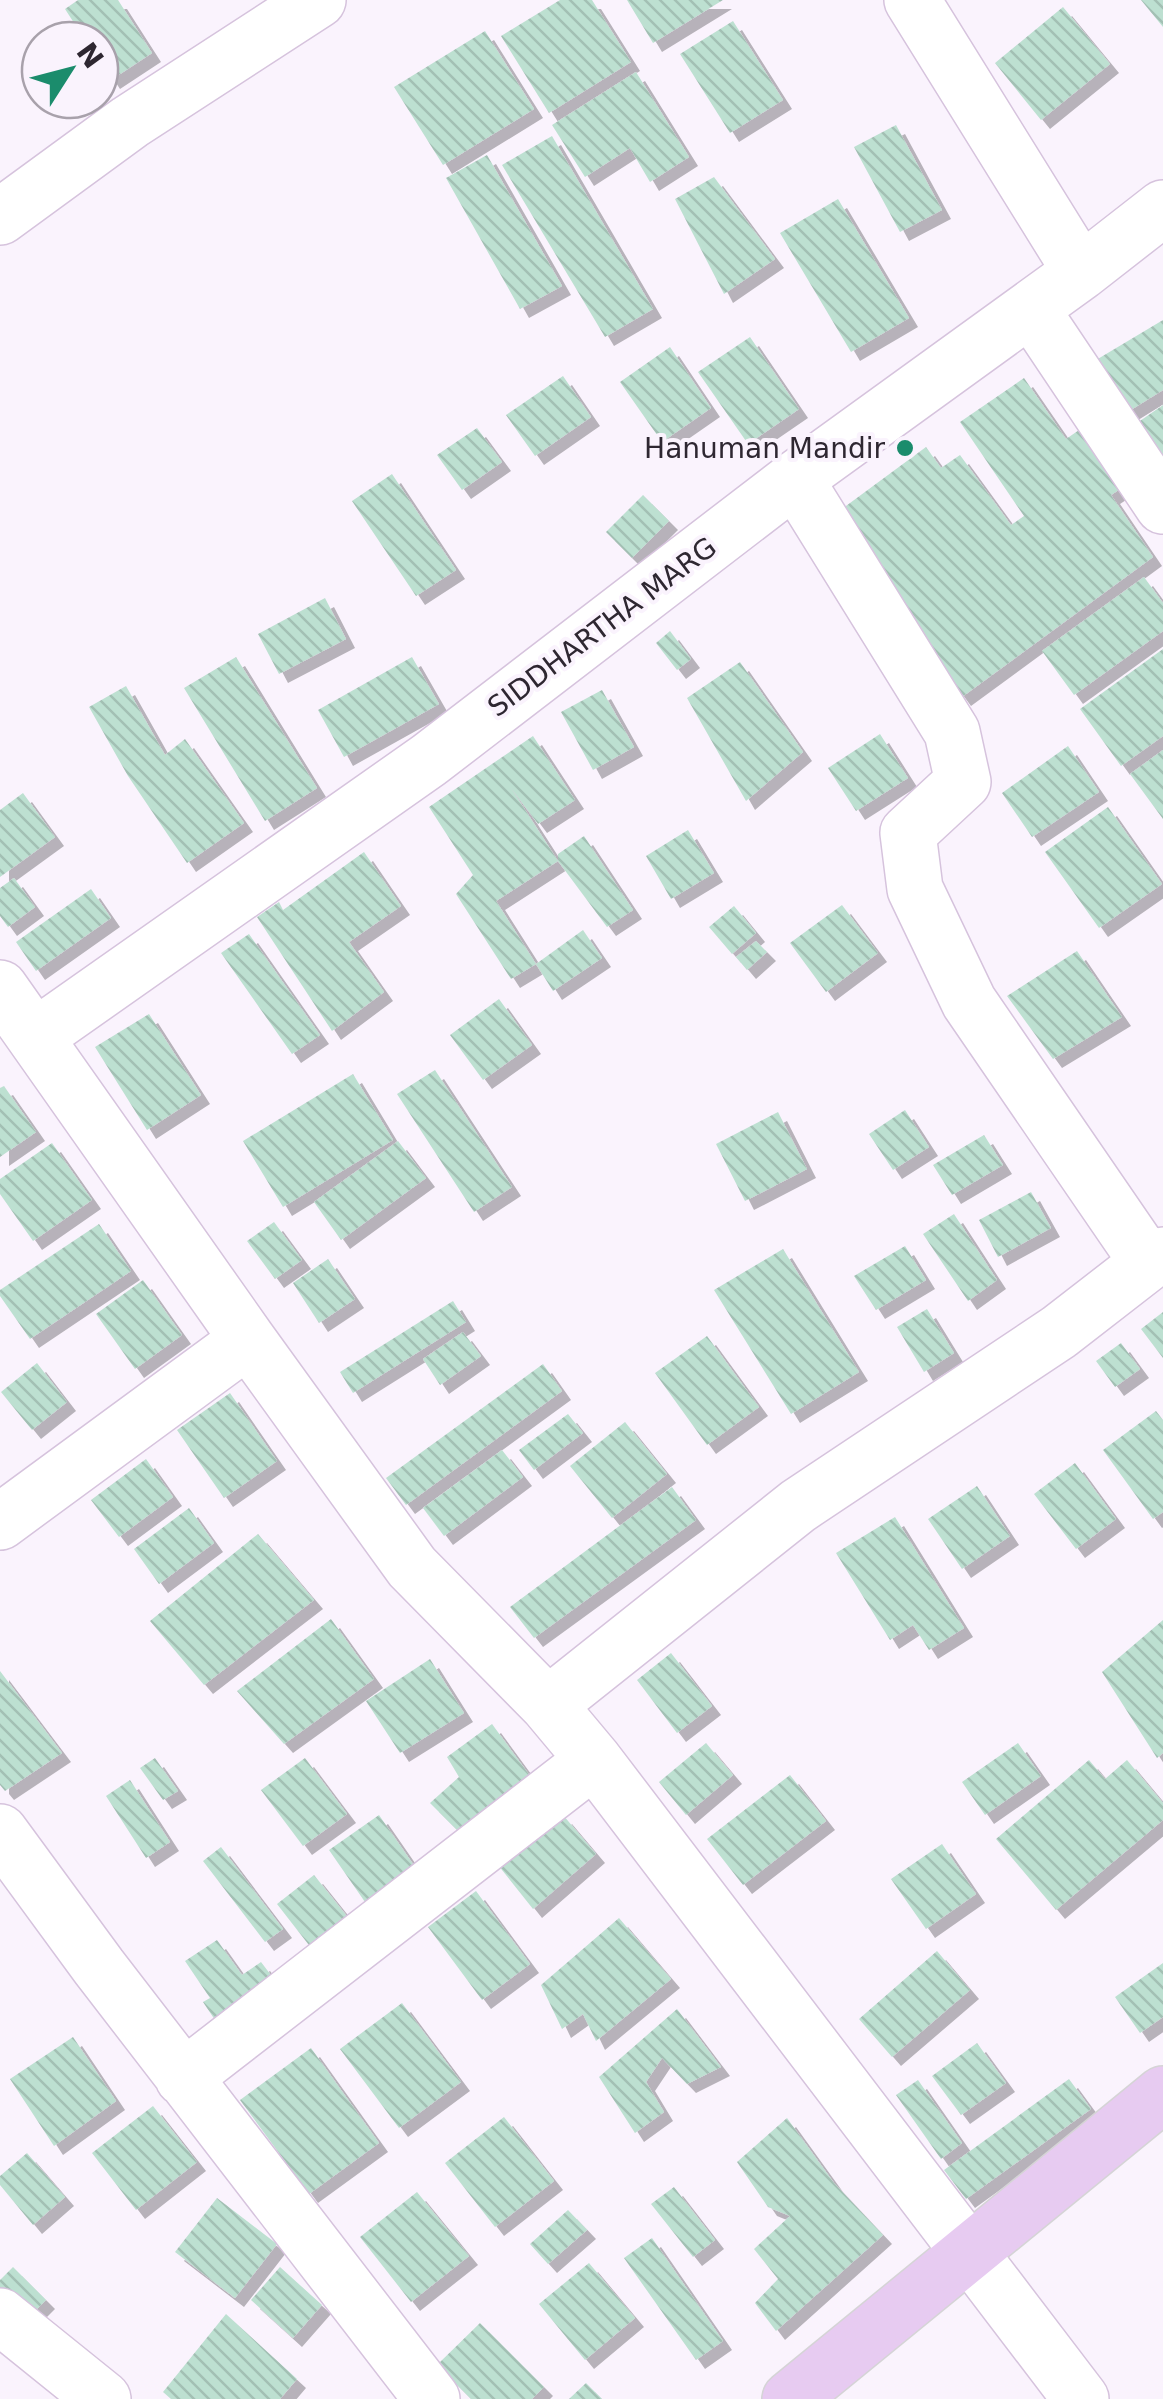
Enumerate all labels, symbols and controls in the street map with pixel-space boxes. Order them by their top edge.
north arrow [20,20,120,120]
text: N [70,36,110,75]
place label: Hanuman Mandir [644,432,885,465]
marker: Hanuman Mandir [894,437,916,459]
street label: SIDDHARTHA MARG [481,530,723,724]

